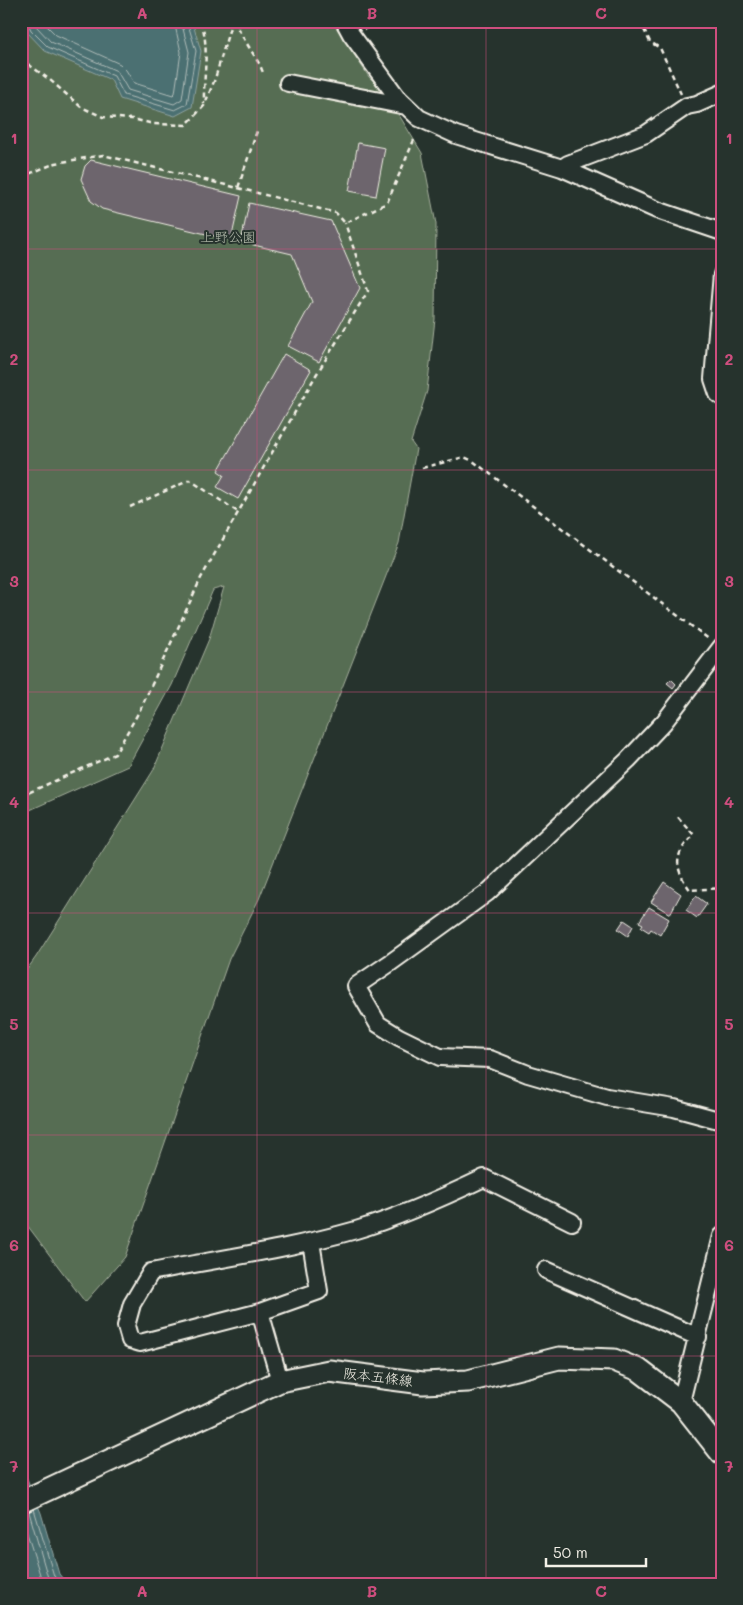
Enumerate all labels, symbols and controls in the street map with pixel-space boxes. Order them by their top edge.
text: A [136,2,148,23]
text: B [367,2,377,23]
text: C [595,2,607,23]
text: 1 [10,127,18,148]
text: 1 [725,127,733,148]
park label: 上野公園 [200,227,256,246]
text: 2 [10,348,19,369]
text: 2 [725,348,734,369]
text: 3 [9,570,19,591]
text: 3 [724,570,734,591]
text: 4 [9,791,19,812]
text: 4 [724,791,734,812]
text: 5 [9,1013,19,1034]
text: 5 [724,1013,734,1034]
text: 6 [9,1234,19,1255]
text: 6 [724,1234,734,1255]
street label: 阪本五條線 [342,1363,414,1390]
text: 7 [10,1455,19,1476]
text: 7 [725,1455,734,1476]
scale bar [546,1535,646,1567]
text: 50 m [553,1542,588,1562]
text: A [136,1580,148,1601]
text: B [367,1580,377,1601]
text: C [595,1580,607,1601]

